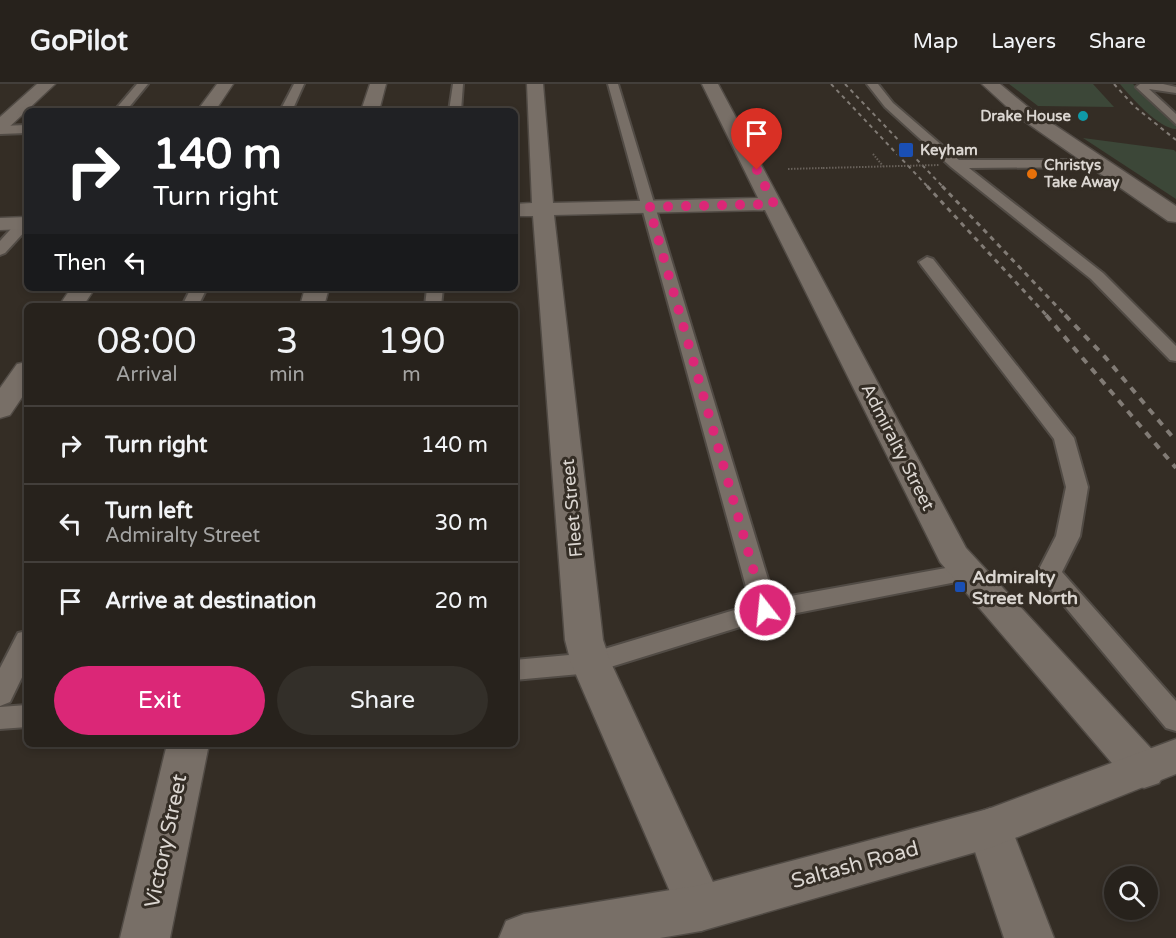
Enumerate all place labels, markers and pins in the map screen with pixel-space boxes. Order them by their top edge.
place label: Drake House [980,107,1072,125]
pin [731,108,782,170]
marker: Drake House [1076,109,1090,123]
marker: Keyham [897,141,915,159]
place label: Keyham [920,141,978,160]
place label: Christys Take Away [1043,156,1120,192]
marker: Christys Take Away [1025,167,1039,181]
place label: Admiralty Street North [972,566,1078,609]
marker: Admiralty Street North [953,580,967,594]

